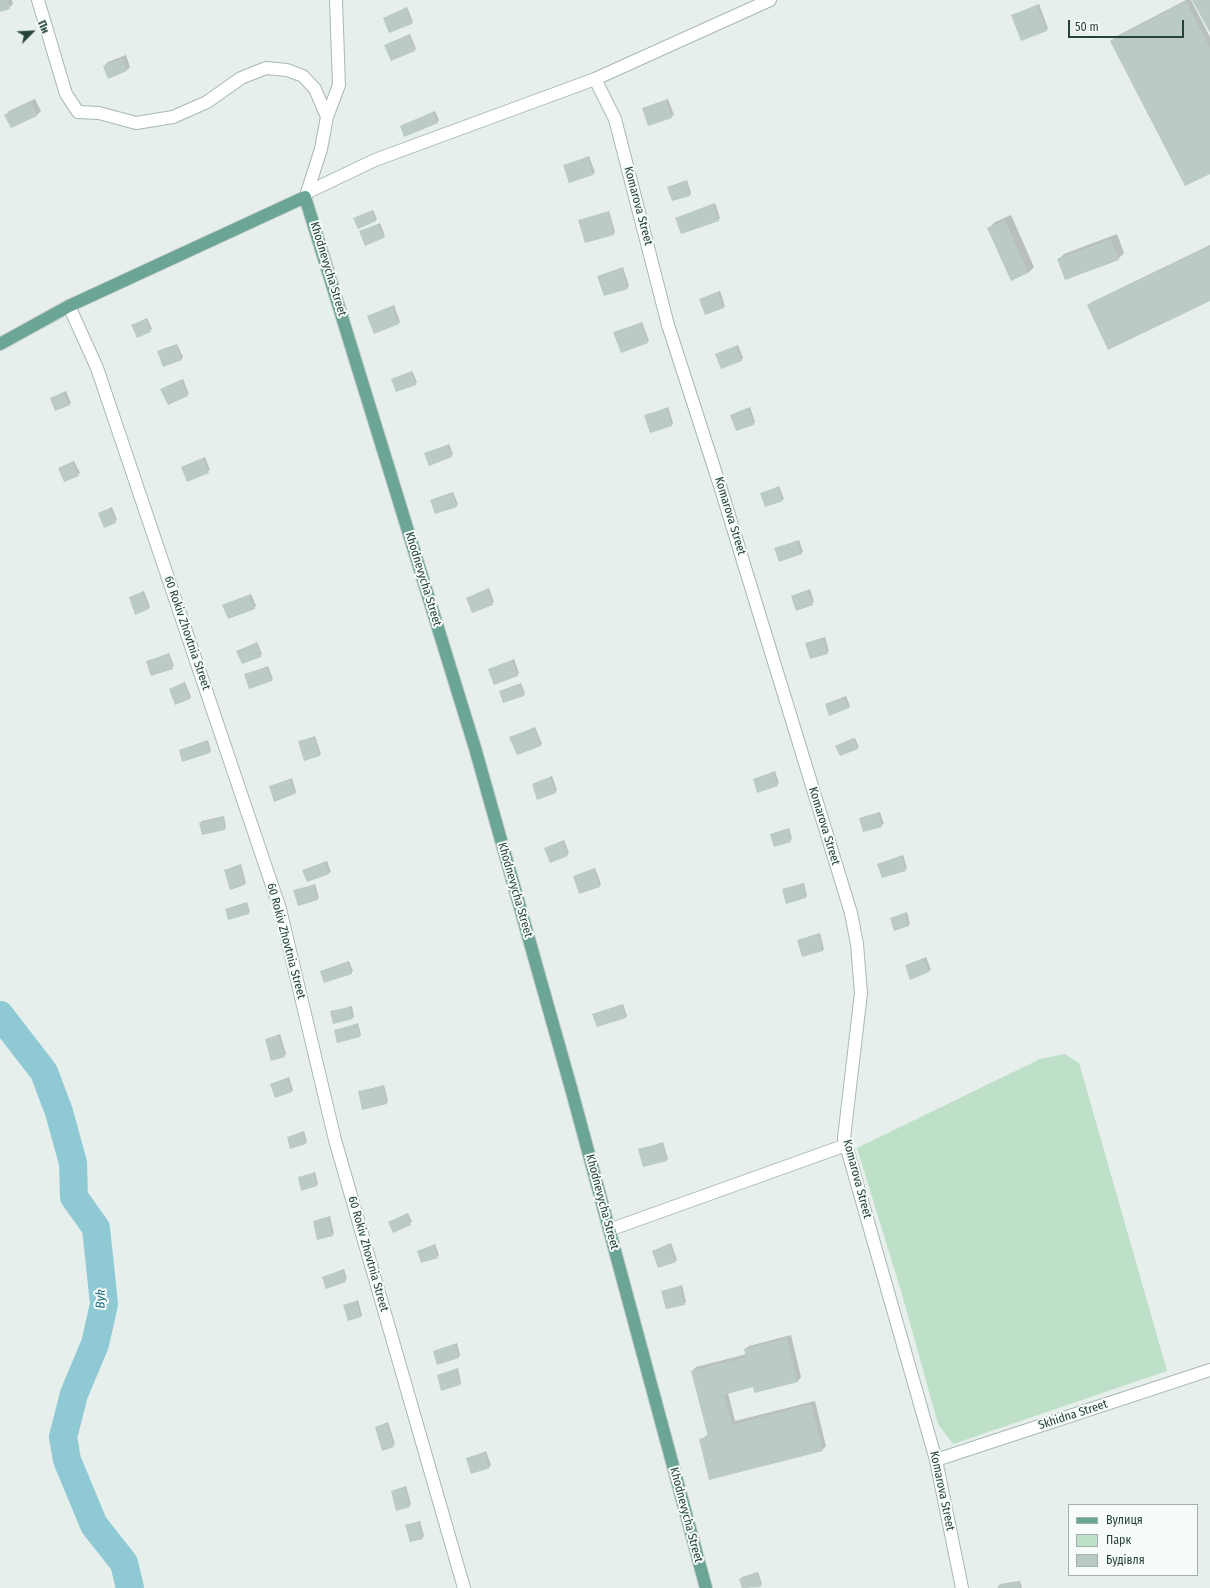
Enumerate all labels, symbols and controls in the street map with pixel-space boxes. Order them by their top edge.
north arrow [12,12,52,52]
scale bar [1070,12,1186,38]
text: Пн [35,19,52,35]
text: 50 m [1075,20,1099,34]
street label: Komarova Street [621,165,655,247]
street label: Khodnevycha Street [307,220,349,318]
street label: Komarova Street [711,475,749,557]
street label: Khodnevycha Street [402,530,444,628]
street label: 60 Rokiv Zhovtnia Street [161,574,213,692]
street label: Komarova Street [805,785,843,867]
street label: Khodnevycha Street [495,841,535,939]
street label: 60 Rokiv Zhovtnia Street [264,881,308,1001]
street label: Komarova Street [840,1138,874,1220]
street label: Khodnevycha Street [582,1153,622,1251]
street label: 60 Rokiv Zhovtnia Street [345,1195,391,1313]
water label: Byk [93,1289,109,1309]
street label: Skhidna Street [1037,1397,1109,1433]
street label: Komarova Street [927,1450,957,1532]
street label: Khodnevycha Street [666,1466,706,1564]
legend [1068,1504,1198,1576]
text: Вулиця [1106,1513,1143,1527]
text: Парк [1106,1533,1131,1547]
text: Будівля [1106,1553,1145,1567]

